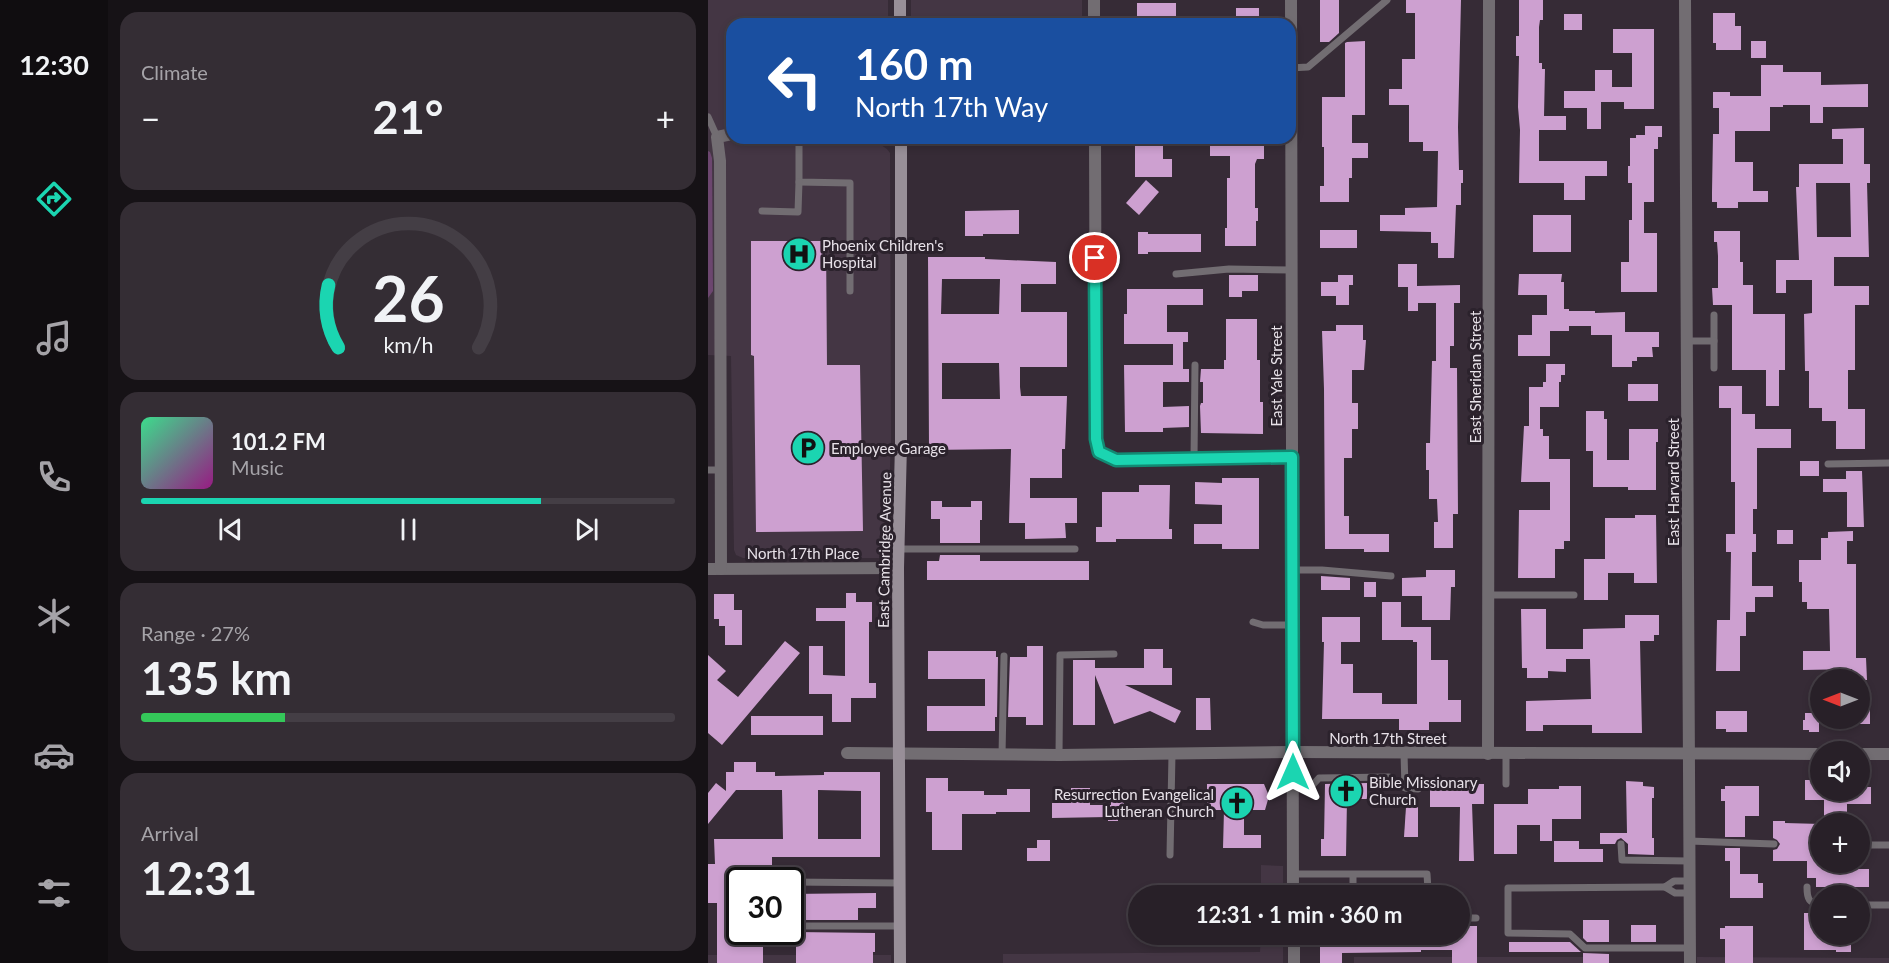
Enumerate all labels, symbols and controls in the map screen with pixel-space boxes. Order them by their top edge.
text: 160 m [855,39,973,89]
icon: left [756,42,834,120]
text: 12:30 [19,48,89,81]
text: Climate [141,60,208,84]
text: 21° [373,90,443,144]
text: North 17th Way [855,90,1048,123]
text: − [141,98,160,138]
text: + [656,98,675,138]
icon: directions [33,178,75,220]
pin [1069,232,1120,283]
hospital icon: Phoenix Children's Hospital [781,236,817,272]
place label: Phoenix Children's Hospital [822,236,944,271]
icon: arrive [1078,241,1111,274]
text: 26 [372,260,444,335]
street label: East Sheridan Street [1466,310,1484,443]
icon: music [33,317,75,359]
street label: East Yale Street [1267,325,1285,427]
text: km/h [383,333,433,359]
street label: East Harvard Street [1664,417,1682,546]
text: 101.2 FM [231,428,326,455]
parking icon: Employee Garage [790,430,826,466]
place label: Employee Garage [831,439,946,457]
text: Music [231,455,284,479]
icon: phone [33,456,75,498]
street label: East Cambridge Avenue [874,472,894,628]
icon: previous [214,513,247,546]
icon: pause [392,513,425,546]
icon: next [570,513,603,546]
street label: North 17th Place [747,544,859,562]
icon: climate [33,595,75,637]
text: Range · 27% [141,621,250,645]
text: 135 km [141,651,292,705]
north arrow [1810,669,1870,729]
map controls [1810,669,1870,945]
street label: North 17th Street [1329,729,1447,747]
icon: car [33,734,75,776]
position arrow [1261,740,1325,804]
button: sound [1810,741,1870,801]
church icon: Bible Missionary Church [1328,773,1364,809]
place label: Bible Missionary Church [1369,773,1478,808]
place label: Resurrection Evangelical Lutheran Church [1054,785,1214,820]
church icon: Resurrection Evangelical Lutheran Church [1219,785,1255,821]
button: + [1810,813,1870,873]
text: Arrival [141,821,199,845]
text: 12:31 [141,851,257,905]
speed limit sign: 30 [726,867,804,945]
icon: filters [33,872,75,914]
button: − [1810,885,1870,945]
text: 12:31 · 1 min · 360 m [1196,901,1402,928]

